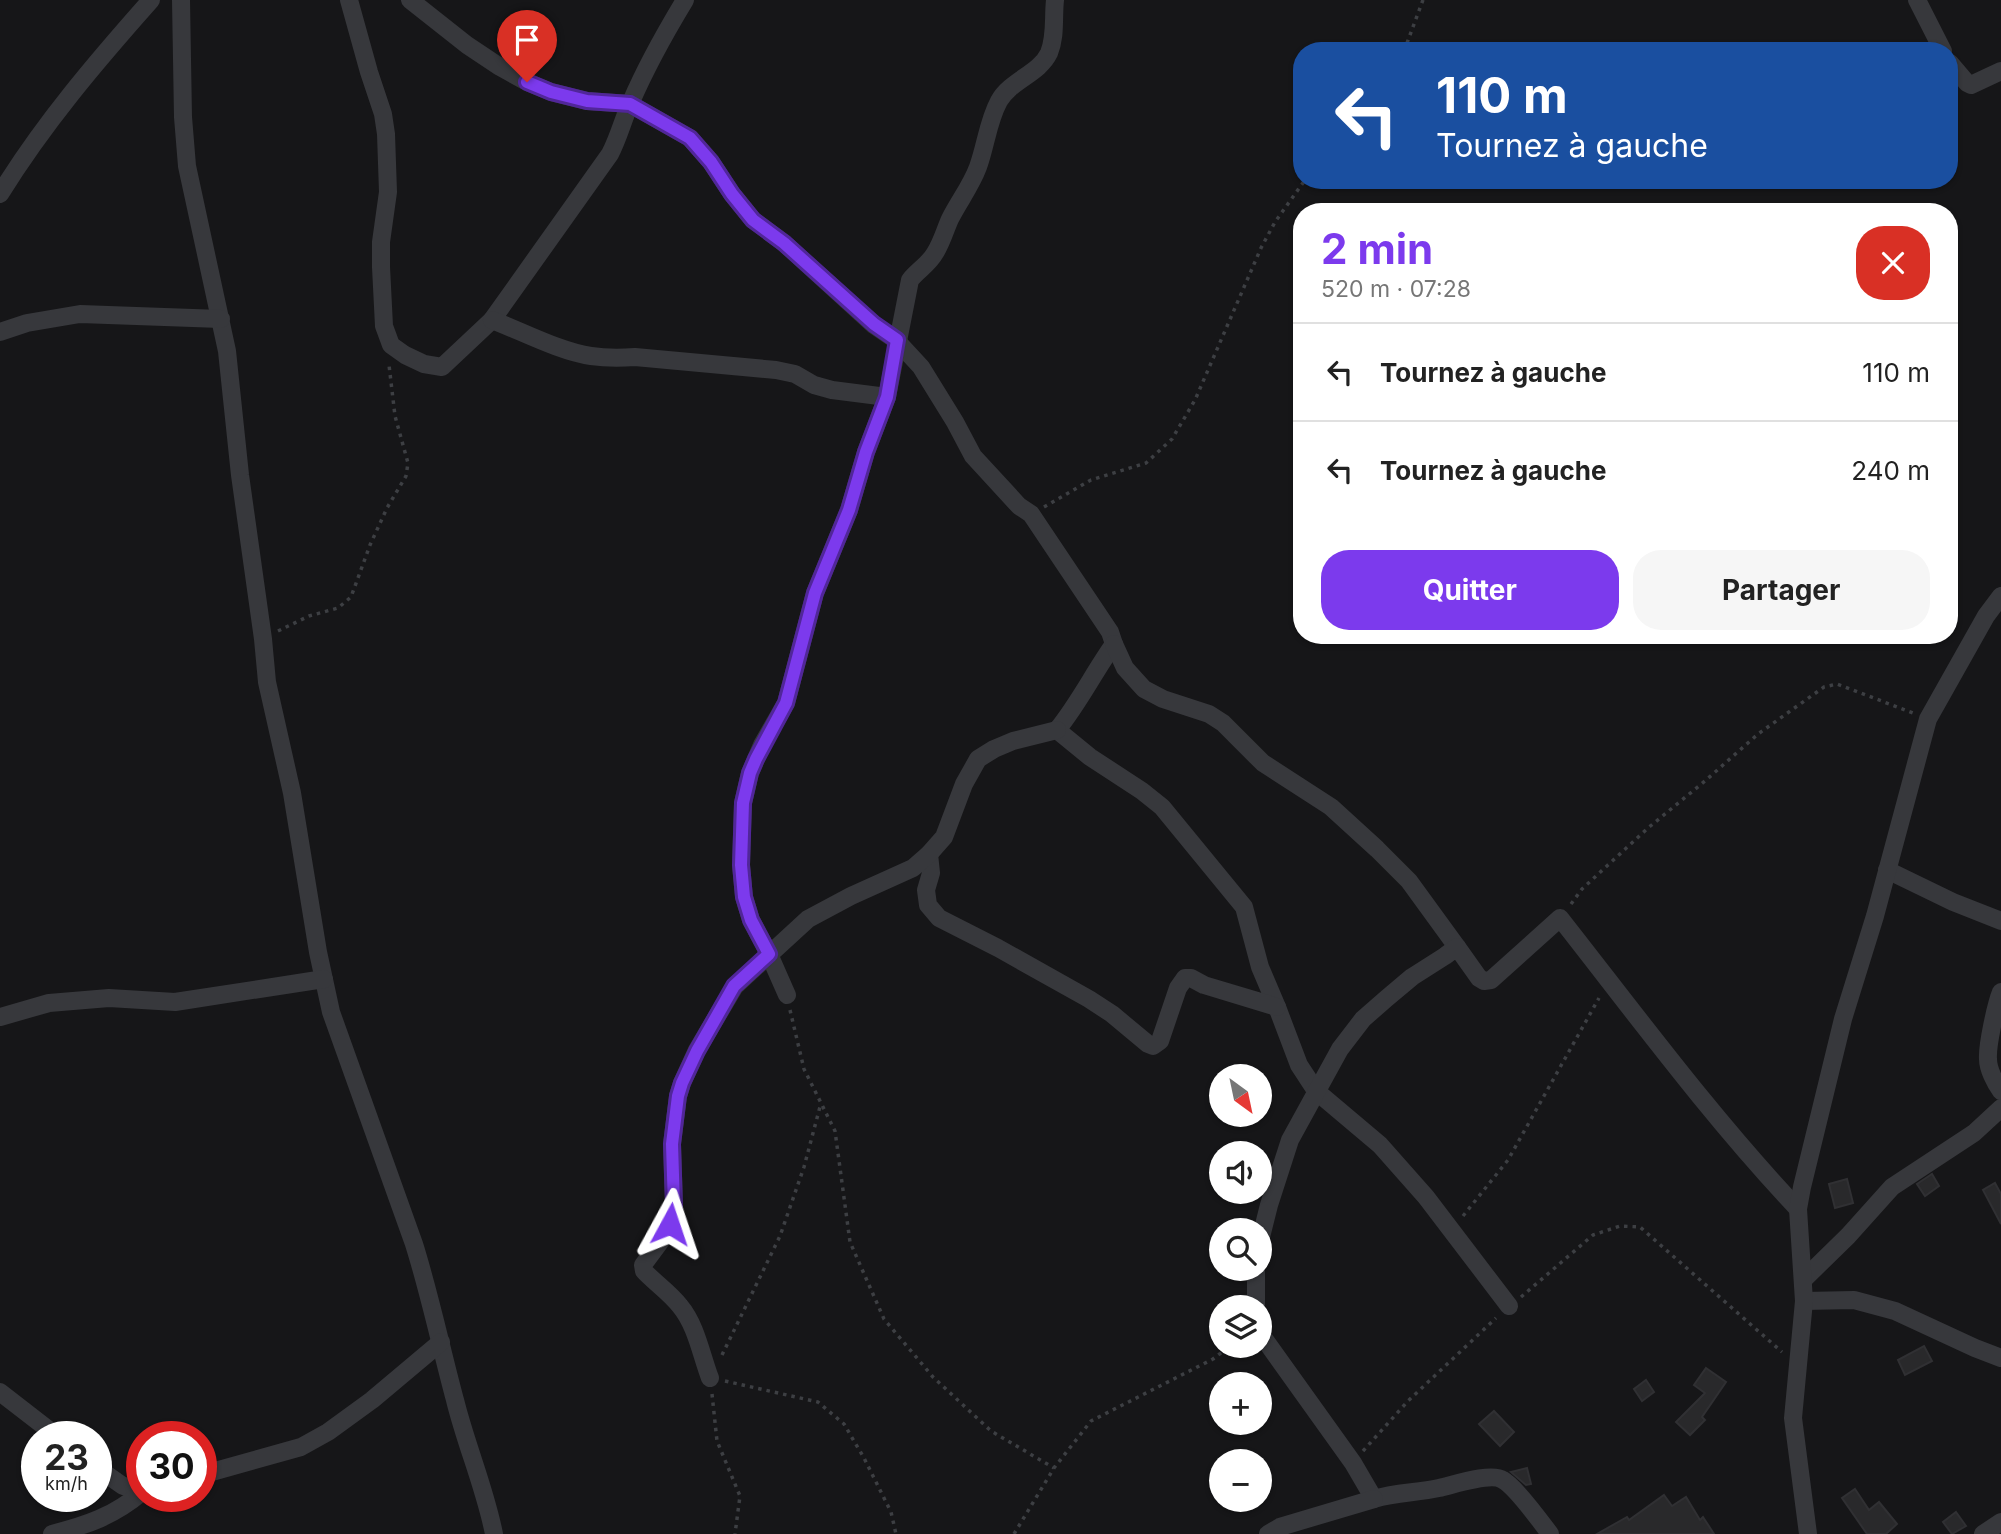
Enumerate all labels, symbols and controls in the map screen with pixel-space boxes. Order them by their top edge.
pin [497,10,557,82]
icon: arrive [508,21,546,59]
text: 110 m [1436,66,1568,125]
icon: left [1321,70,1412,161]
text: Tournez à gauche [1436,126,1708,165]
text: 2 min [1321,223,1433,274]
button: close [1856,226,1930,300]
text: 520 m · 07:28 [1321,275,1471,303]
icon: left [1321,353,1359,391]
text: Tournez à gauche [1380,357,1606,388]
text: 110 m [1862,357,1930,388]
icon: left [1321,451,1359,489]
text: Tournez à gauche [1380,455,1606,486]
text: 240 m [1851,455,1930,486]
button: Quitter [1321,550,1619,630]
button: Partager [1633,550,1930,630]
north arrow [1209,1064,1272,1127]
map controls [1209,1064,1272,1512]
button: sound [1209,1141,1272,1204]
position arrow [633,1187,707,1261]
button: search [1209,1218,1272,1281]
button: layers [1209,1295,1272,1358]
button: + [1209,1372,1272,1435]
speed limit sign: 30 [126,1421,217,1512]
text: 23 [44,1436,89,1478]
button: − [1209,1449,1272,1512]
text: km/h [45,1473,88,1494]

